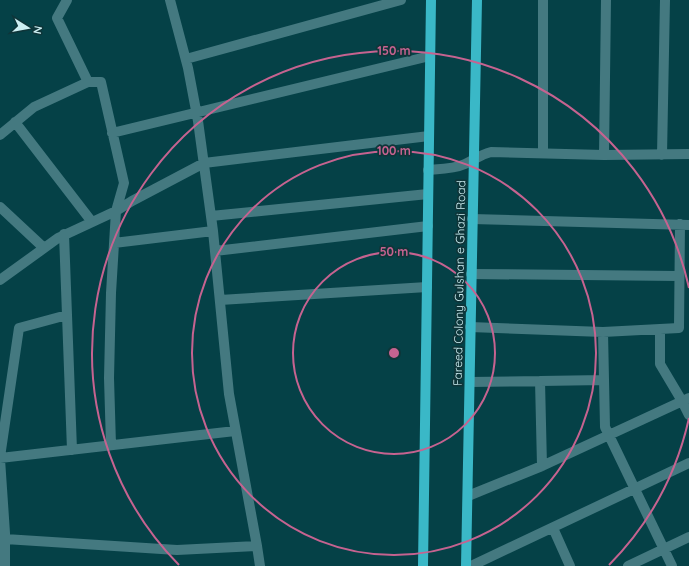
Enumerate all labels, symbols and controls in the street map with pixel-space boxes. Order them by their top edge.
north arrow [8,8,48,48]
text: N [30,25,45,35]
text: 150 m [377,43,411,58]
text: 100 m [377,143,411,158]
street label: Fareed Colony Gulshan e Ghazi Road [450,180,468,386]
text: 50 m [380,244,408,259]
centre of rings [387,346,401,360]

